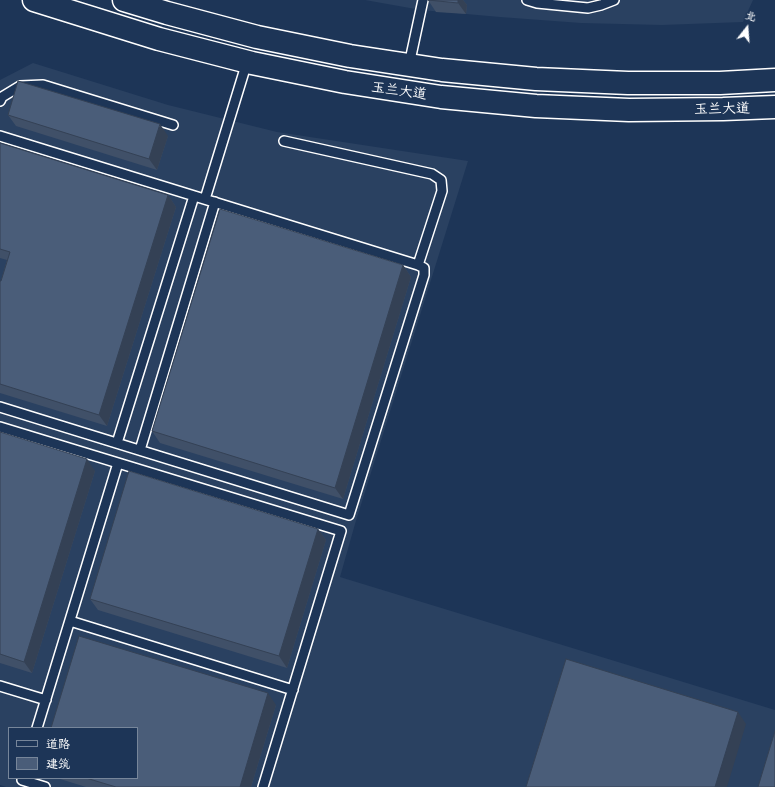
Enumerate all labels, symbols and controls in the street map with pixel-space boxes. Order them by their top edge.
north arrow [727,8,767,48]
text: 北 [743,8,758,24]
street label: 玉兰大道 [370,79,428,103]
street label: 玉兰大道 [694,100,750,118]
legend [8,727,138,779]
text: 道路 [46,737,70,751]
text: 建筑 [46,757,70,771]

